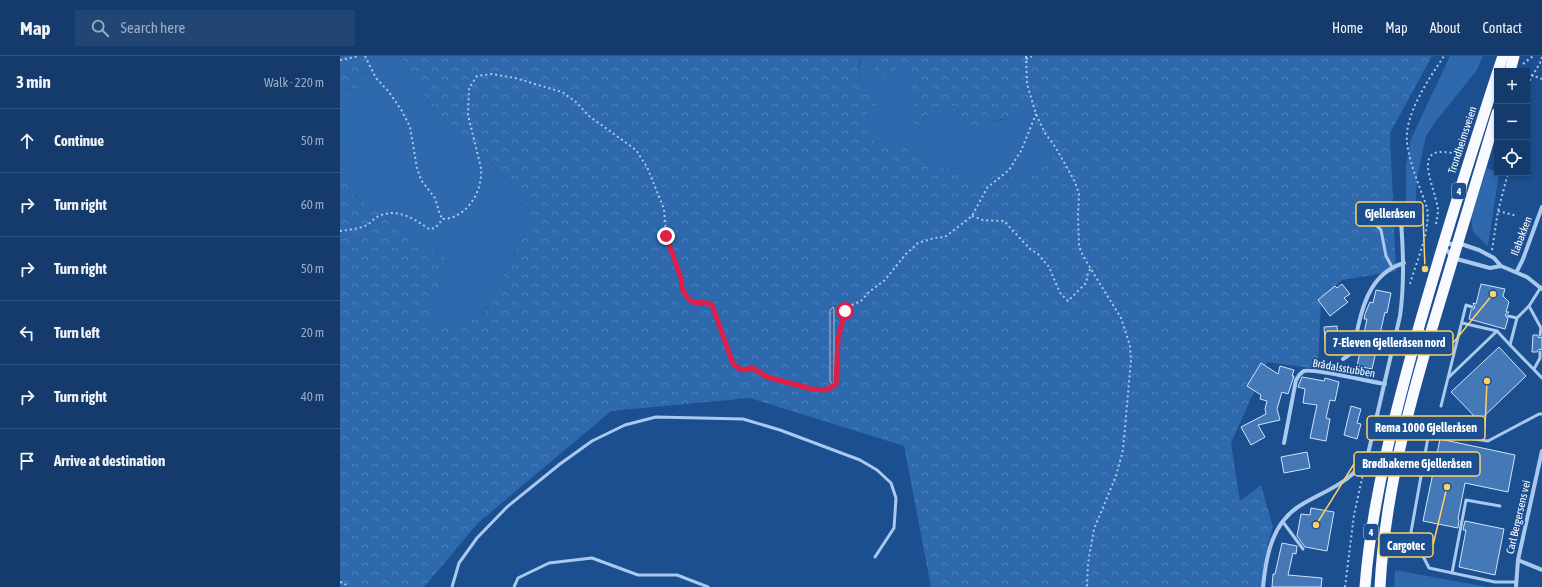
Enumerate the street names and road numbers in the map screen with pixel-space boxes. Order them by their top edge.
street label: Trondheimsveien [1445,105,1479,175]
road number: 4 [1452,183,1466,199]
street label: Ilabakken [1508,215,1534,257]
street label: Brådalsstubben [1312,357,1376,379]
street label: Carl Bergersens vei [1504,479,1532,555]
road number: 4 [1364,524,1378,540]

